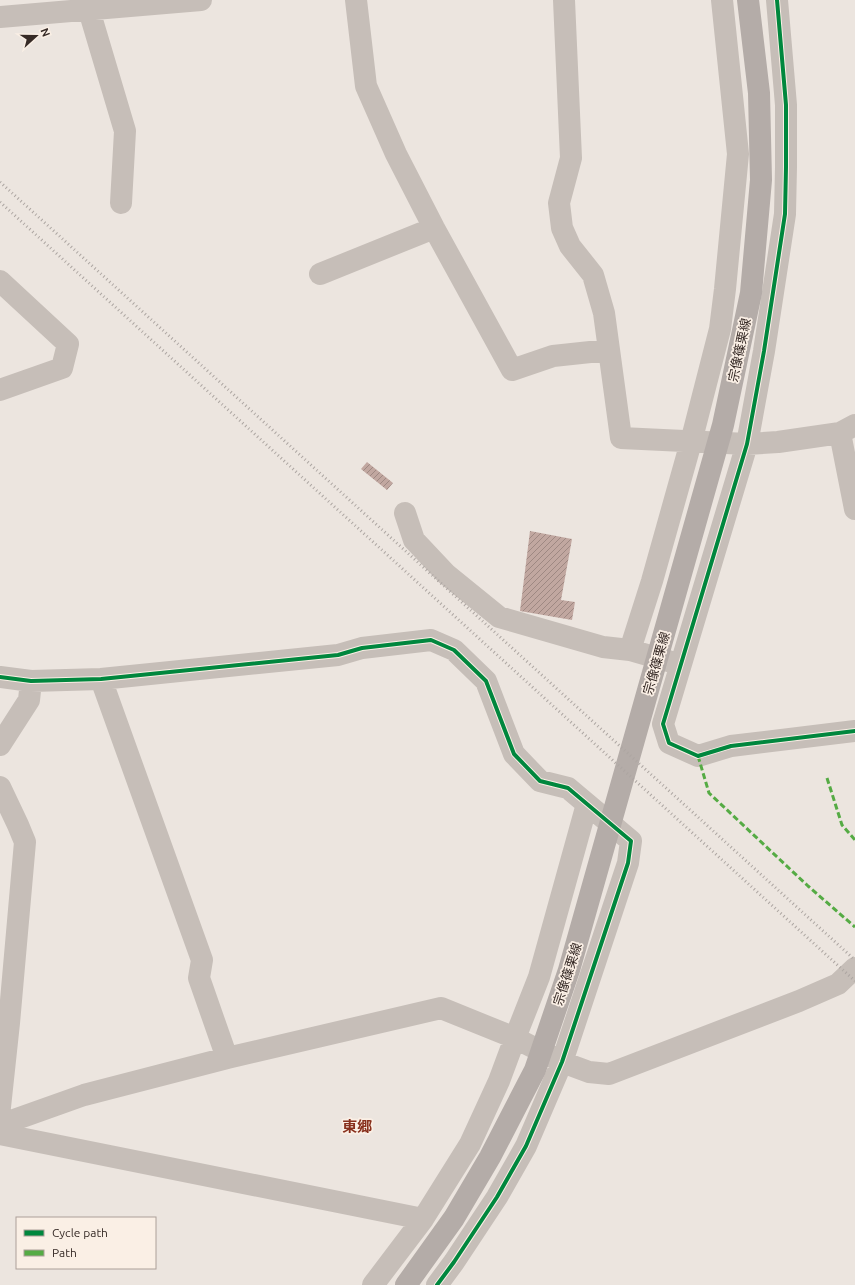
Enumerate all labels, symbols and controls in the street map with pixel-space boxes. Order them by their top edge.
north arrow [16,16,56,56]
text: N [38,26,52,38]
street label: 宗像篠栗線 [725,317,753,383]
street label: 宗像篠栗線 [640,630,672,696]
street label: 宗像篠栗線 [550,941,584,1007]
district label: 東郷 [342,1118,372,1135]
legend [16,1217,156,1269]
text: Cycle path [52,1226,108,1239]
text: Path [52,1246,77,1259]

